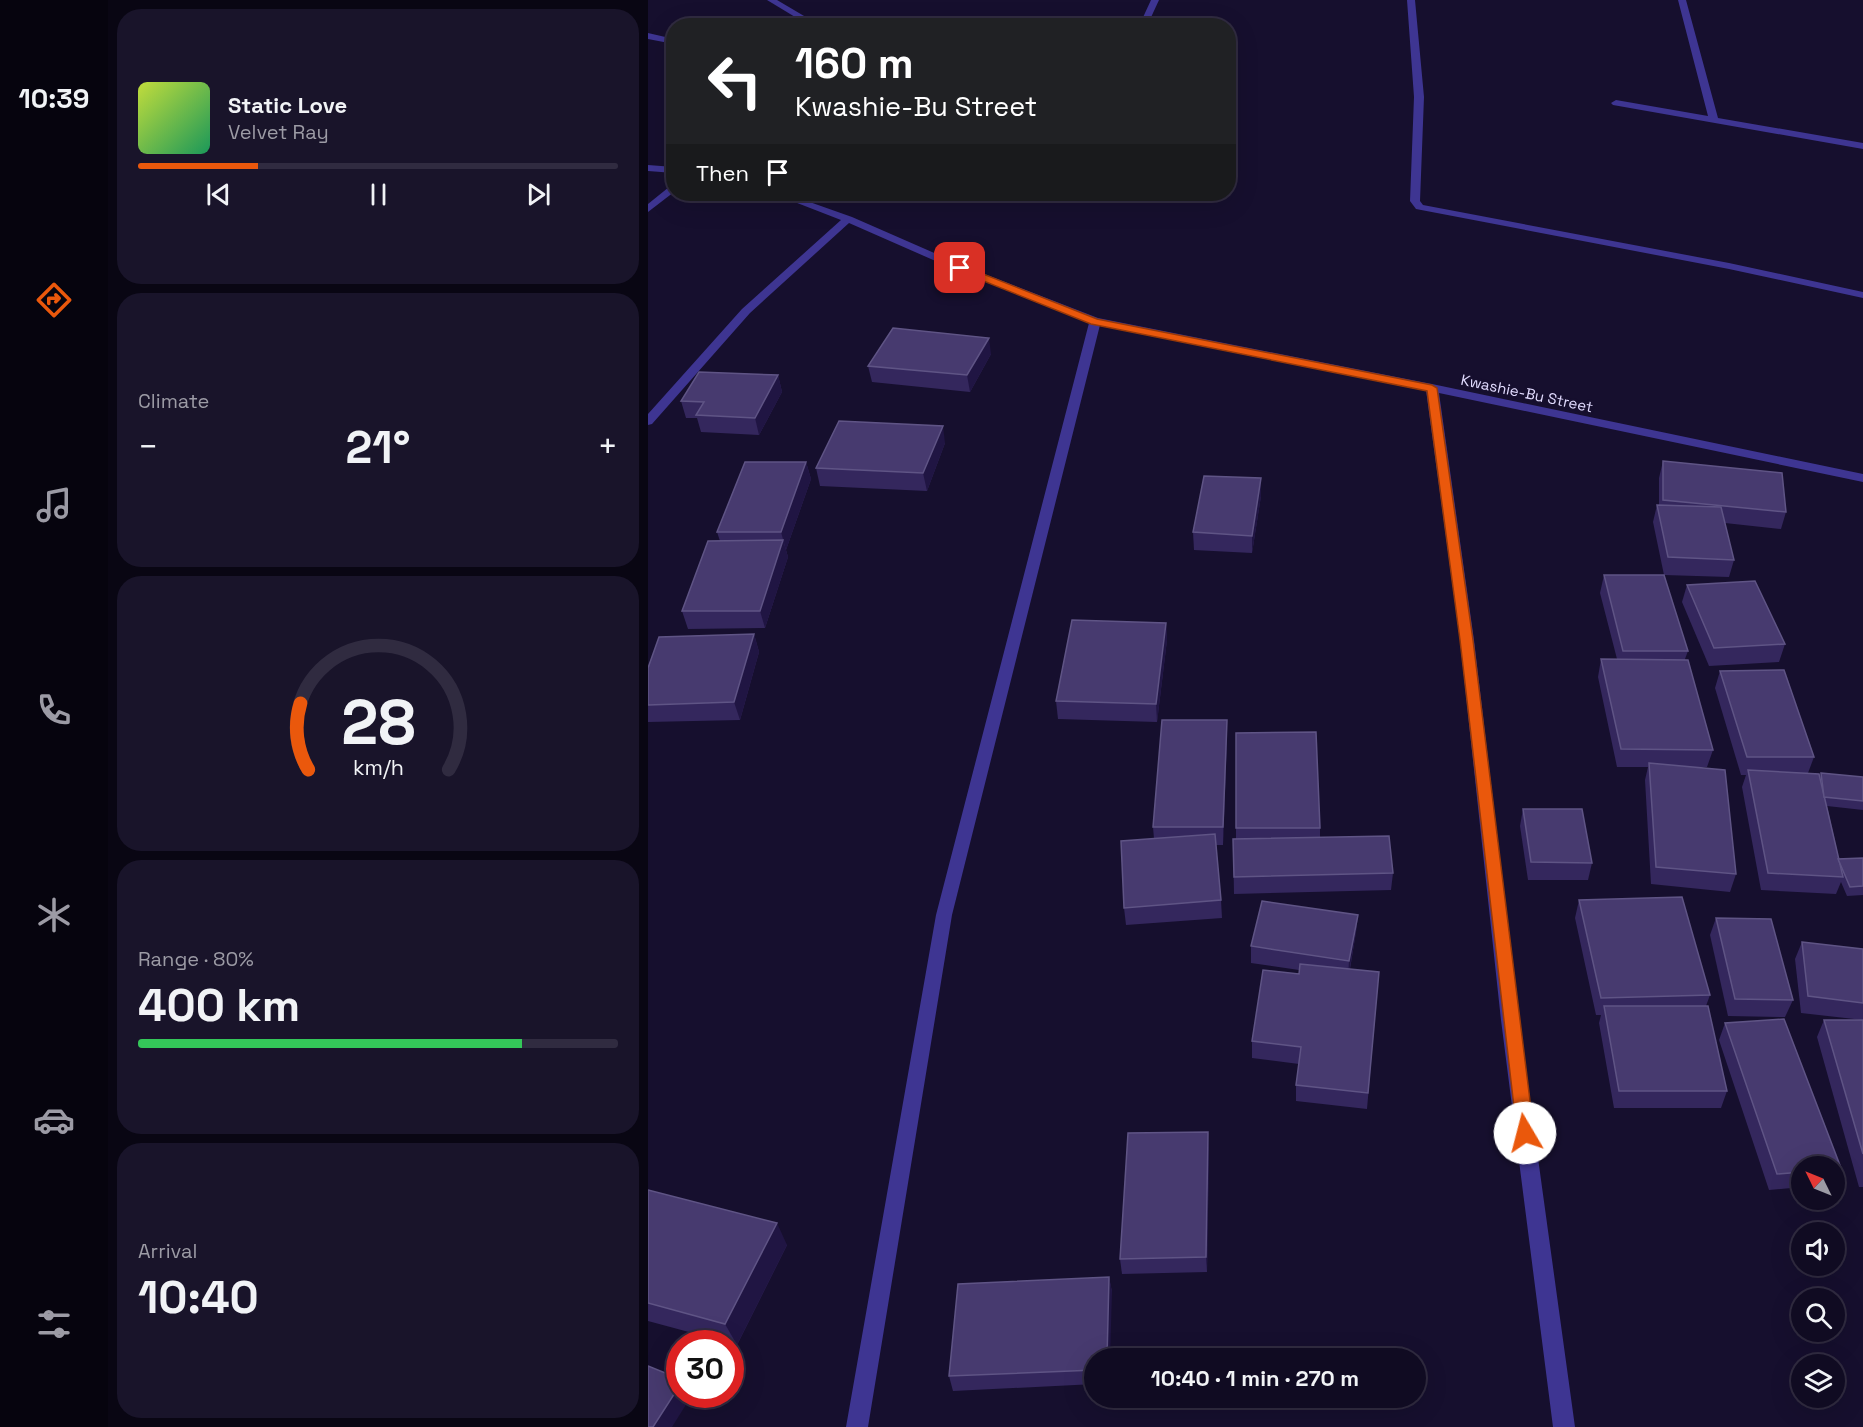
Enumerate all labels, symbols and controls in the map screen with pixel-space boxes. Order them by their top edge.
text: 160 m [795,37,914,90]
icon: left [696,42,774,120]
text: 10:39 [19,81,89,116]
text: Kwashie-Bu Street [795,89,1037,124]
text: Static Love [228,91,347,119]
text: Velvet Ray [228,119,329,145]
icon: arrive [761,156,794,189]
text: Then [696,159,749,187]
icon: previous [202,178,235,211]
icon: pause [362,178,395,211]
icon: next [522,178,555,211]
pin [934,242,985,293]
icon: arrive [943,251,976,284]
icon: directions [33,279,75,321]
street label: Kwashie-Bu Street [1459,370,1595,416]
text: Climate [138,388,209,414]
text: 21° [346,419,410,476]
text: − [138,426,158,468]
text: + [598,426,618,468]
icon: music [33,484,75,526]
text: 28 [341,684,415,763]
icon: phone [33,689,75,731]
text: km/h [352,755,404,782]
icon: climate [33,894,75,936]
text: Range · 80% [138,946,254,972]
text: 400 km [138,977,300,1034]
icon: car [33,1099,75,1141]
position arrow [1493,1101,1557,1165]
north arrow [1791,1156,1845,1210]
map controls [1791,1156,1845,1408]
button: sound [1791,1222,1845,1276]
text: Arrival [138,1238,197,1264]
text: 10:40 [138,1269,259,1326]
button: search [1791,1288,1845,1342]
icon: filters [33,1303,75,1345]
speed limit sign: 30 [666,1330,744,1408]
button: layers [1791,1354,1845,1408]
text: 10:40 · 1 min · 270 m [1151,1364,1359,1392]

